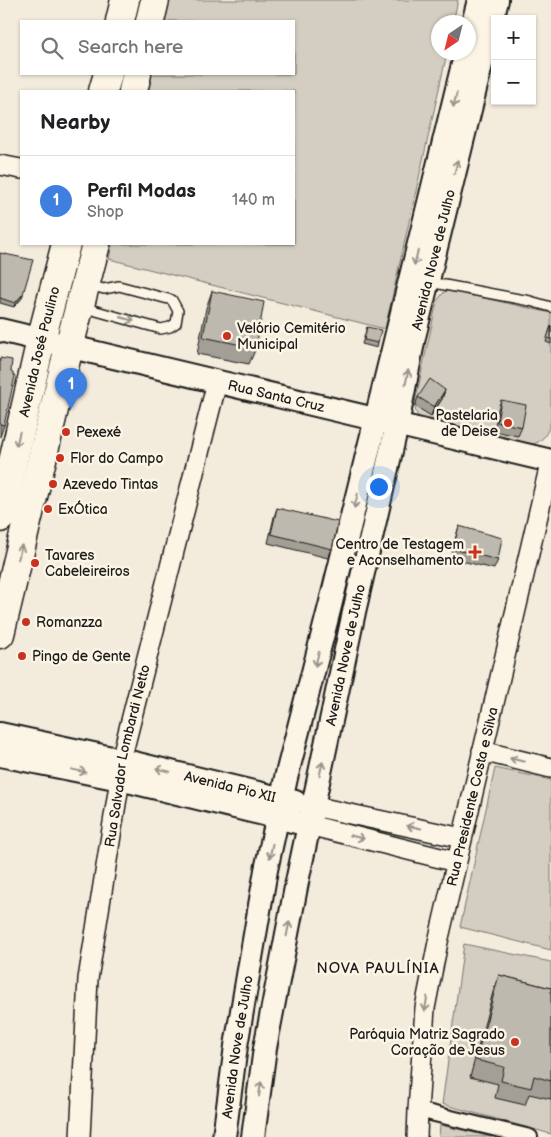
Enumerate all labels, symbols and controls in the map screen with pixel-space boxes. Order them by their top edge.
north arrow [431,15,476,60]
map controls [491,15,536,105]
button: + [491,15,536,60]
search box [20,20,295,75]
icon: search [38,34,66,62]
text: Search here [78,36,183,59]
button: − [491,60,536,105]
one-way arrow [450,91,459,107]
text: Nearby [40,110,110,135]
one-way arrow [452,159,461,175]
text: Perfil Modas [87,180,196,203]
street label: Avenida Nove de Julho [408,187,459,332]
text: 1 [53,191,59,210]
text: 140 m [232,191,275,210]
text: Shop [87,203,124,222]
one-way arrow [411,249,420,265]
street label: Avenida José Paulino [15,284,63,418]
one-way arrow [118,314,134,324]
place label: Velório Cemitério Municipal [237,320,346,353]
marker: Velório Cemitério Municipal [221,330,233,342]
pin: 1 [55,368,87,409]
one-way arrow [402,369,412,385]
street label: Rua Santa Cruz [226,376,327,415]
place label: Pastelaria de Deise [436,407,498,440]
marker: Pastelaria de Deise [502,417,514,429]
place label: Pexexé [76,424,122,441]
marker: Pexexé [60,426,72,438]
one-way arrow [13,430,22,446]
place label: Flor do Campo [70,450,163,467]
marker: Flor do Campo [54,452,66,464]
your location [366,474,392,500]
place label: Azevedo Tintas [63,476,158,493]
marker: Azevedo Tintas [47,478,59,490]
one-way arrow [351,493,360,509]
place label: ExÓtica [58,500,108,518]
marker: ExÓtica [42,503,54,515]
place label: Centro de Testagem e Aconselhamento [335,536,464,569]
one-way arrow [15,545,25,561]
marker: Centro de Testagem e Aconselhamento [468,545,482,559]
place label: Tavares Cabeleireiros [45,547,130,580]
marker: Tavares Cabeleireiros [29,557,41,569]
street label: Avenida Nove de Julho [322,582,369,727]
place label: Romanzza [36,614,103,631]
marker: Romanzza [20,616,32,628]
place label: Pingo de Gente [32,648,131,665]
marker: Pingo de Gente [16,650,28,662]
one-way arrow [312,650,321,666]
street label: Rua Salvador Lombardi Netto [101,663,153,848]
street label: Rua Presidente Costa e Silva [443,705,501,888]
one-way arrow [509,755,525,764]
one-way arrow [316,762,326,778]
one-way arrow [156,765,172,774]
one-way arrow [71,767,87,776]
street label: Avenida Pio XII [183,767,278,806]
one-way arrow [406,822,422,832]
one-way arrow [348,833,364,842]
one-way arrow [266,842,275,858]
one-way arrow [284,921,293,937]
district label: NOVA PAULÍNIA [316,959,440,978]
street label: Avenida Nove de Julho [218,974,256,1119]
one-way arrow [421,996,431,1012]
place label: Paróquia Matriz Sagrado Coração de Jesus [349,1026,505,1059]
marker: Paróquia Matriz Sagrado Coração de Jesus [509,1036,521,1048]
one-way arrow [255,1081,265,1097]

